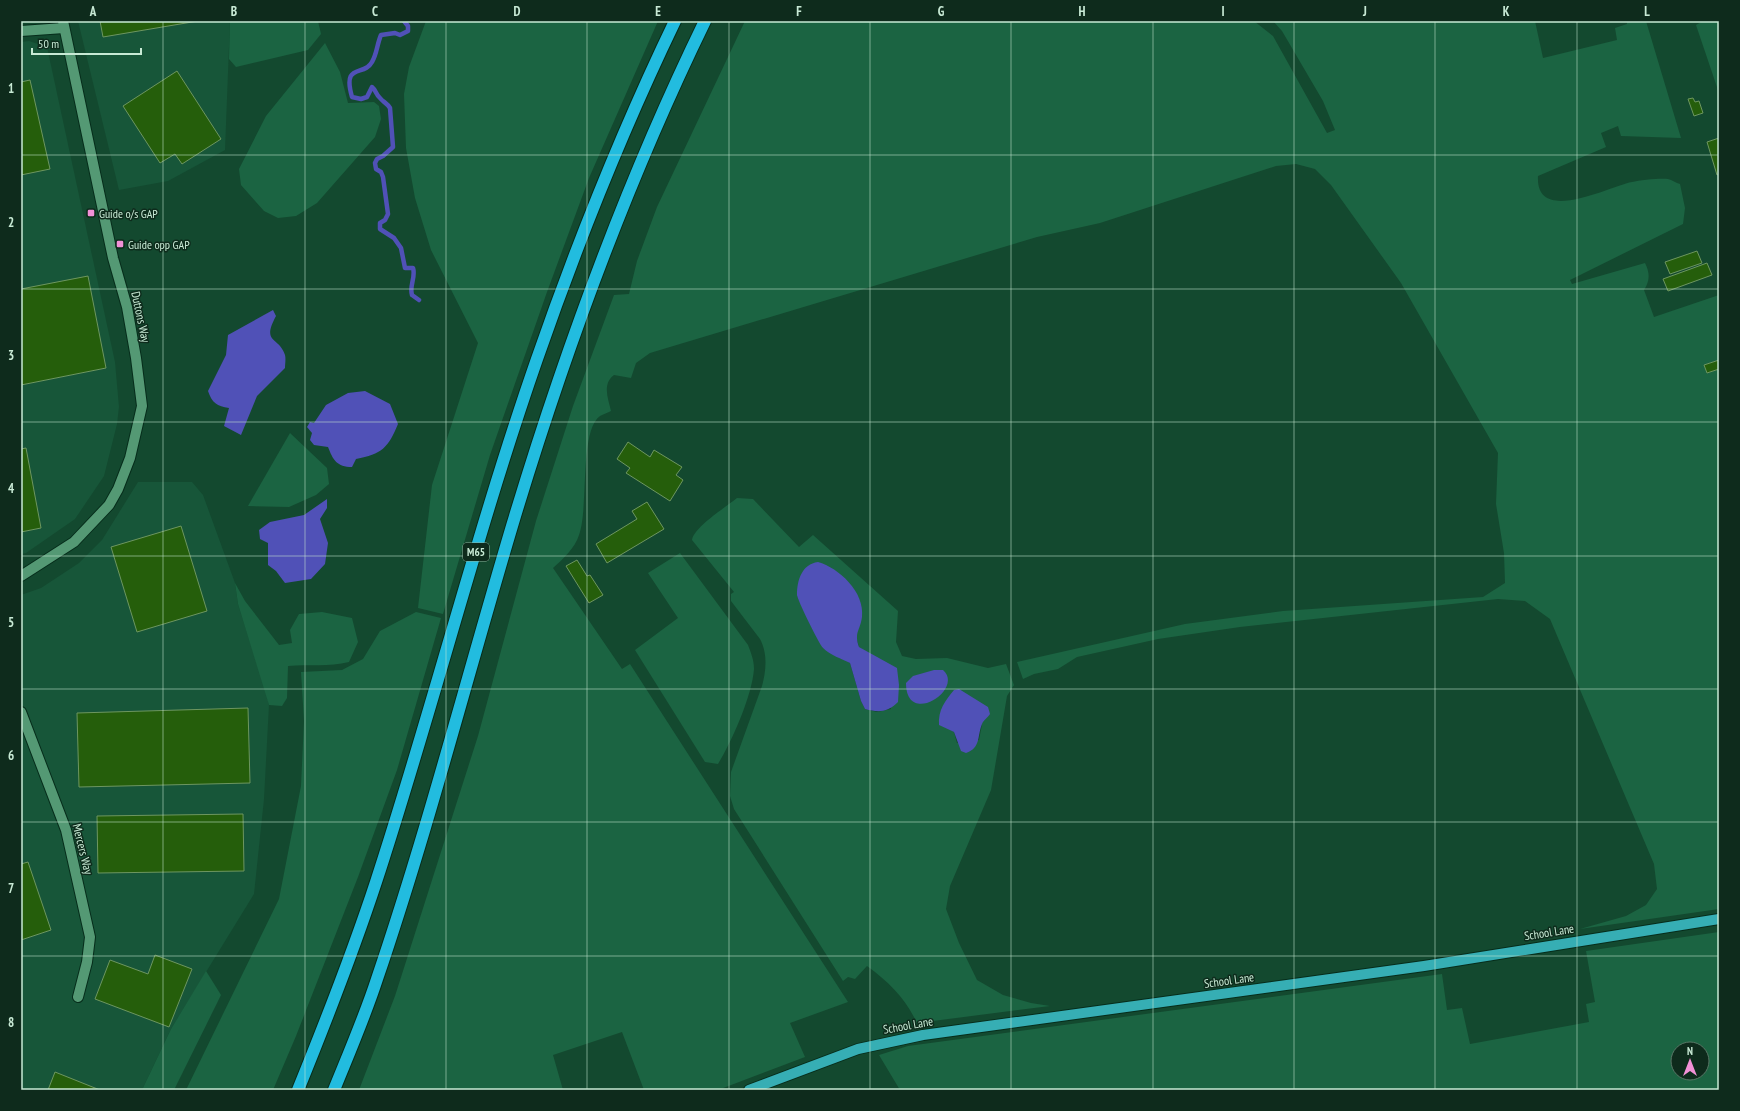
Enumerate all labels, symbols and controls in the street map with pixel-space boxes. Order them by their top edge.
text: A [89,3,97,20]
text: B [231,3,237,20]
text: C [372,3,378,20]
text: D [514,3,521,20]
text: E [655,3,661,20]
text: F [796,3,802,20]
text: G [938,3,945,20]
text: H [1079,3,1086,20]
text: I [1221,3,1225,20]
text: J [1362,3,1367,20]
text: K [1503,3,1510,20]
text: L [1644,3,1650,20]
scale bar [32,30,141,56]
text: 50 m [38,36,59,51]
text: 1 [8,80,14,97]
place label: Guide o/s GAP [99,206,158,221]
marker: Guide o/s GAP [86,208,96,218]
text: 2 [8,214,14,231]
place label: Guide opp GAP [128,237,190,252]
marker: Guide opp GAP [115,239,125,249]
street label: Duttons Way [128,290,154,344]
text: 3 [8,347,14,364]
text: 4 [8,480,15,497]
road number: M65 [463,543,489,561]
text: 5 [8,614,14,631]
text: 6 [8,747,14,764]
street label: Mercers Way [69,822,97,876]
text: 7 [8,880,14,897]
street label: School Lane [1523,921,1575,943]
street label: School Lane [1203,969,1255,991]
street label: School Lane [882,1013,934,1037]
text: 8 [8,1014,14,1031]
north arrow [1670,1041,1710,1081]
text: N [1687,1044,1693,1058]

